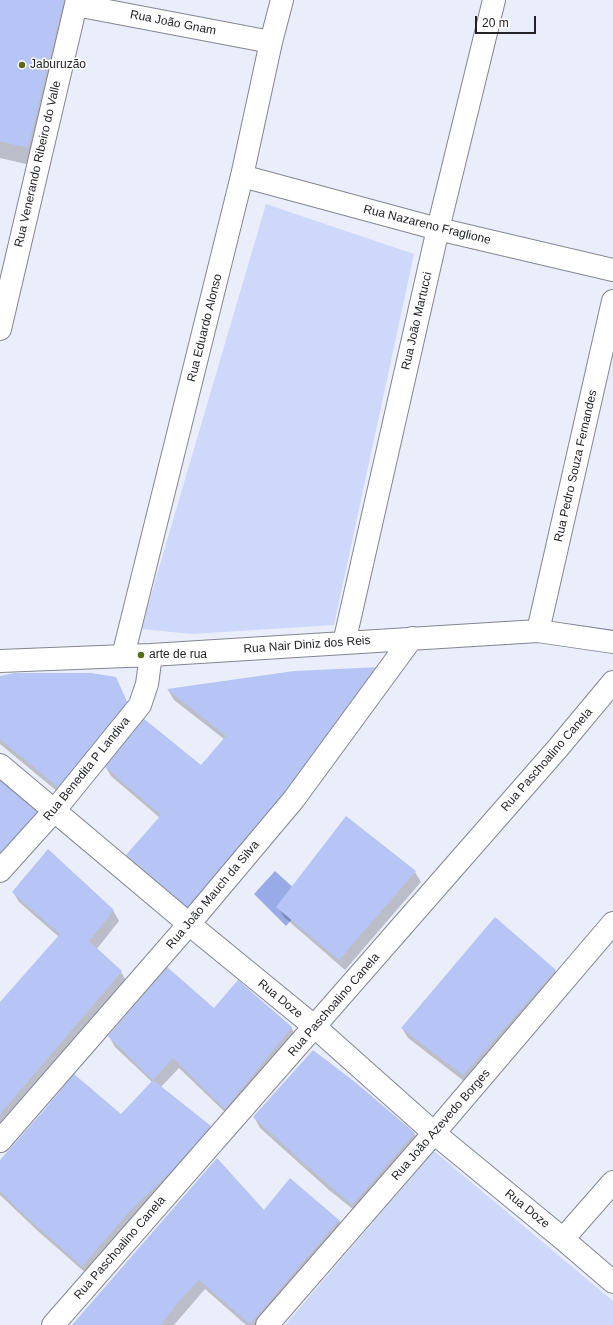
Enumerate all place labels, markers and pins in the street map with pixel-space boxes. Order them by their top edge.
place label: Jaburuzão [30,58,86,72]
marker: Jaburuzão [17,60,27,70]
place label: arte de rua [149,648,207,662]
marker: arte de rua [136,650,146,660]

